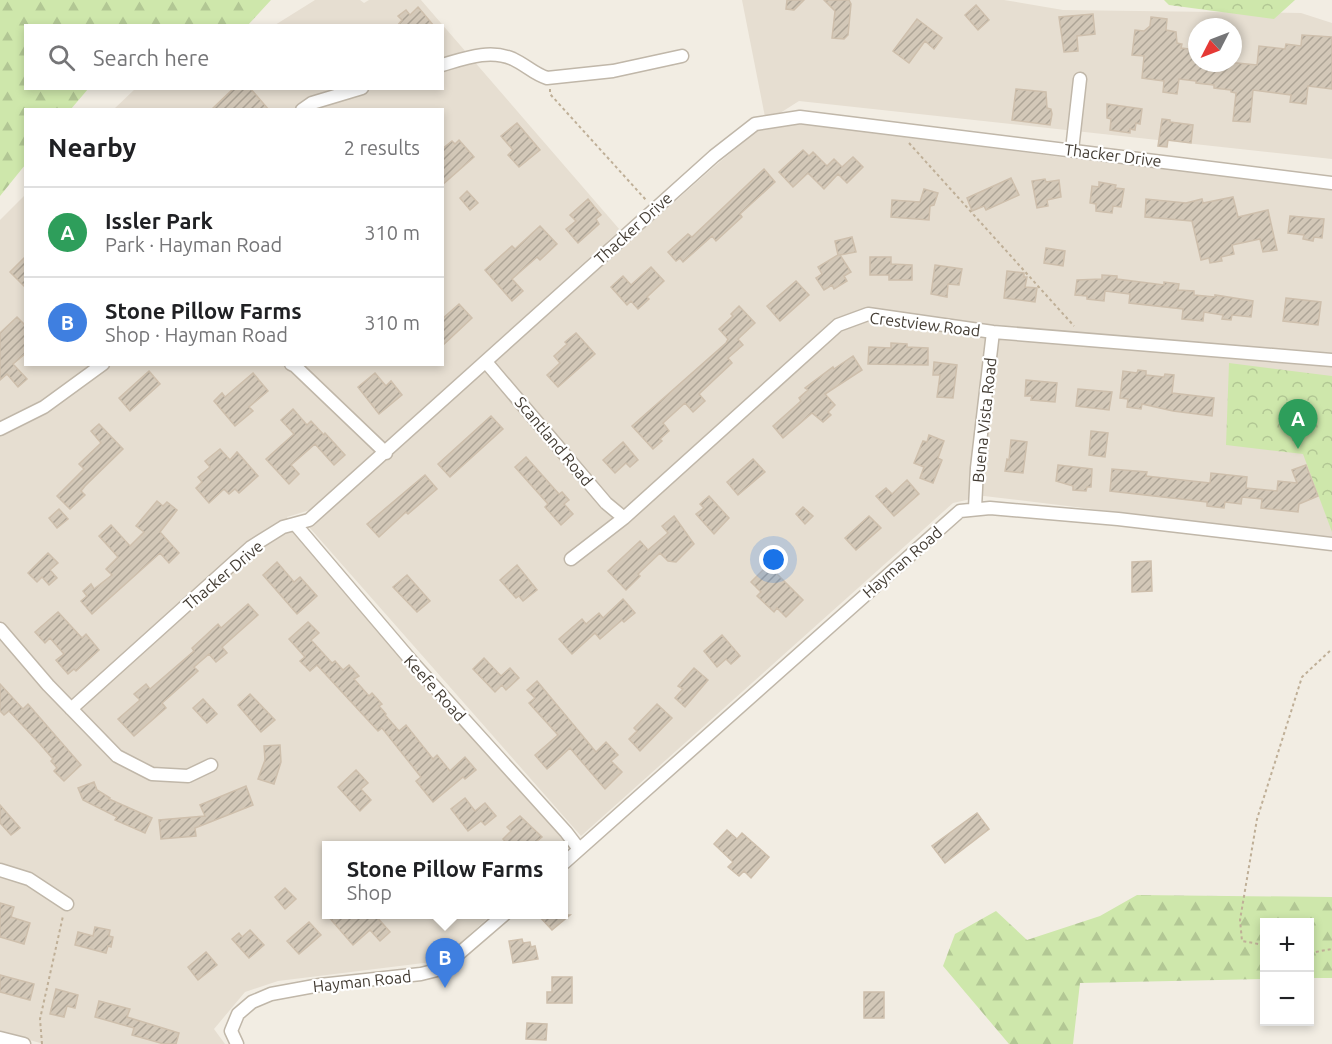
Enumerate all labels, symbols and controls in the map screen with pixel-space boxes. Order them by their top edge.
north arrow [1188,18,1242,72]
search box [24,24,444,90]
icon: search [45,41,78,74]
text: Search here [93,45,209,70]
text: Nearby [48,133,136,162]
text: 2 results [344,136,420,159]
street label: Thacker Drive [1063,140,1163,170]
street label: Thacker Drive [591,189,675,267]
text: Issler Park [105,208,213,233]
text: A [60,221,75,244]
text: 310 m [364,221,420,244]
text: Park · Hayman Road [105,233,282,256]
text: Stone Pillow Farms [105,298,302,323]
street label: Crestview Road [869,308,981,340]
text: B [61,311,74,334]
text: 310 m [364,311,420,334]
text: Shop · Hayman Road [105,323,288,346]
street label: Buena Vista Road [968,357,1000,483]
street label: Scantland Road [511,393,597,489]
pin: A [1278,400,1318,449]
street label: Hayman Road [859,523,945,601]
street label: Thacker Drive [180,537,266,613]
your location [759,545,788,574]
street label: Keefe Road [401,651,469,725]
popup [322,841,568,919]
text: Stone Pillow Farms [347,856,543,881]
text: Shop [347,881,392,904]
map controls [1260,918,1314,1026]
button: + [1260,918,1314,972]
pin: B [426,938,464,988]
street label: Hayman Road [312,967,412,995]
button: − [1260,972,1314,1026]

